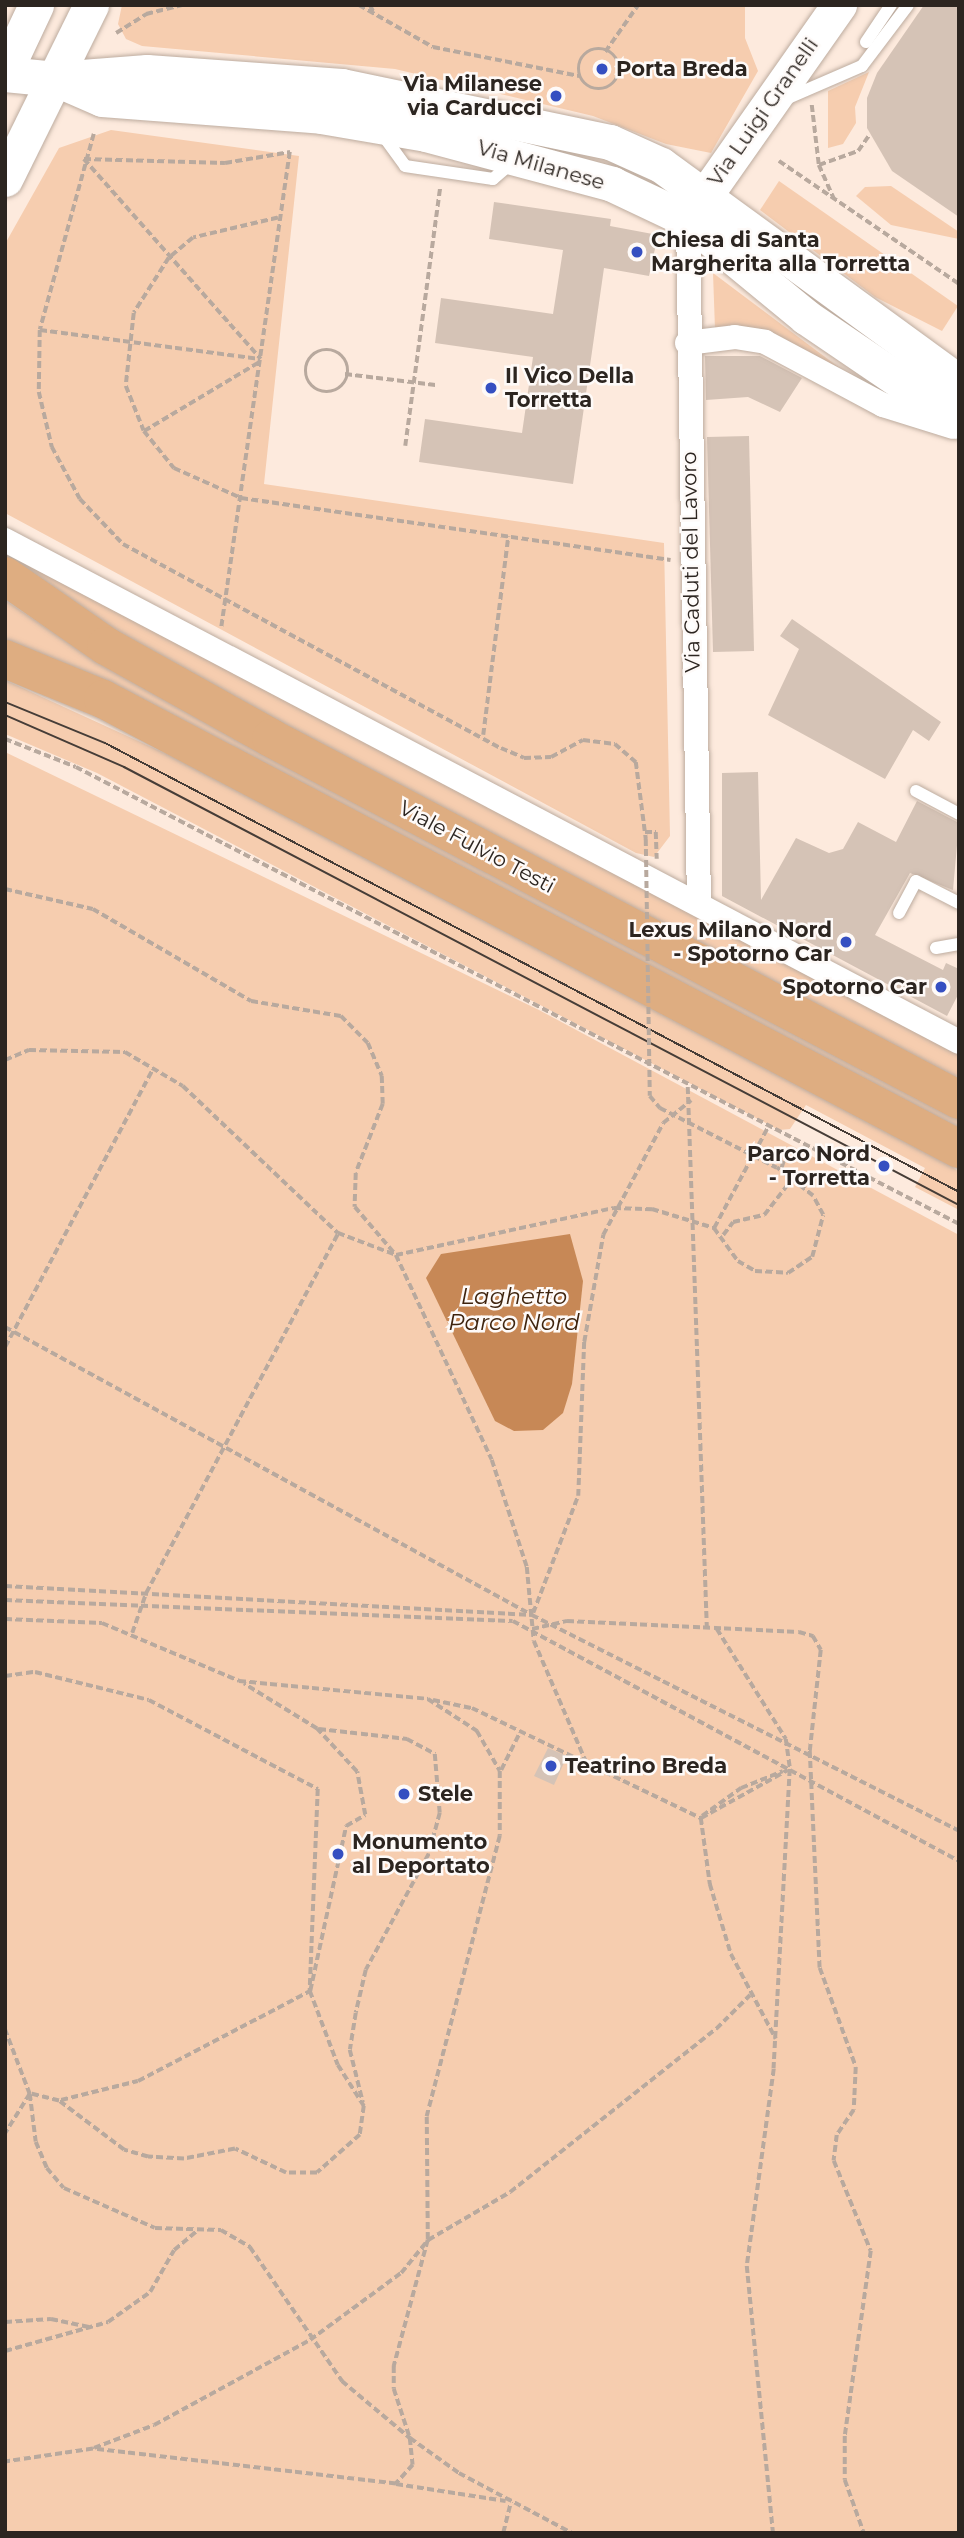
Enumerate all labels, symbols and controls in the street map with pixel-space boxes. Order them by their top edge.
street label: Via Luigi Granelli [702,33,824,191]
place label: Porta Breda [616,56,748,82]
marker: Porta Breda [594,61,610,77]
place label: Via Milanese via Carducci [403,71,542,121]
marker: Via Milanese via Carducci [548,88,564,104]
street label: Via Milanese [474,135,608,195]
place label: Chiesa di Santa Margherita alla Torretta [651,227,910,277]
marker: Chiesa di Santa Margherita alla Torretta [629,244,645,260]
place label: Il Vico Della Torretta [505,363,634,413]
marker: Il Vico Della Torretta [483,380,499,396]
street label: Via Caduti del Lavoro [676,451,706,673]
street label: Viale Fulvio Testi [395,795,559,899]
place label: Lexus Milano Nord - Spotorno Car [629,917,832,967]
marker: Lexus Milano Nord - Spotorno Car [838,934,854,950]
place label: Spotorno Car [782,974,927,1000]
marker: Spotorno Car [933,979,949,995]
place label: Parco Nord - Torretta [747,1141,870,1191]
marker: Parco Nord - Torretta [876,1158,892,1174]
water label: Laghetto Parco Nord [448,1282,580,1336]
place label: Teatrino Breda [565,1753,727,1779]
marker: Teatrino Breda [543,1758,559,1774]
place label: Stele [418,1781,473,1807]
marker: Stele [396,1786,412,1802]
place label: Monumento al Deportato [352,1829,490,1879]
marker: Monumento al Deportato [330,1846,346,1862]

